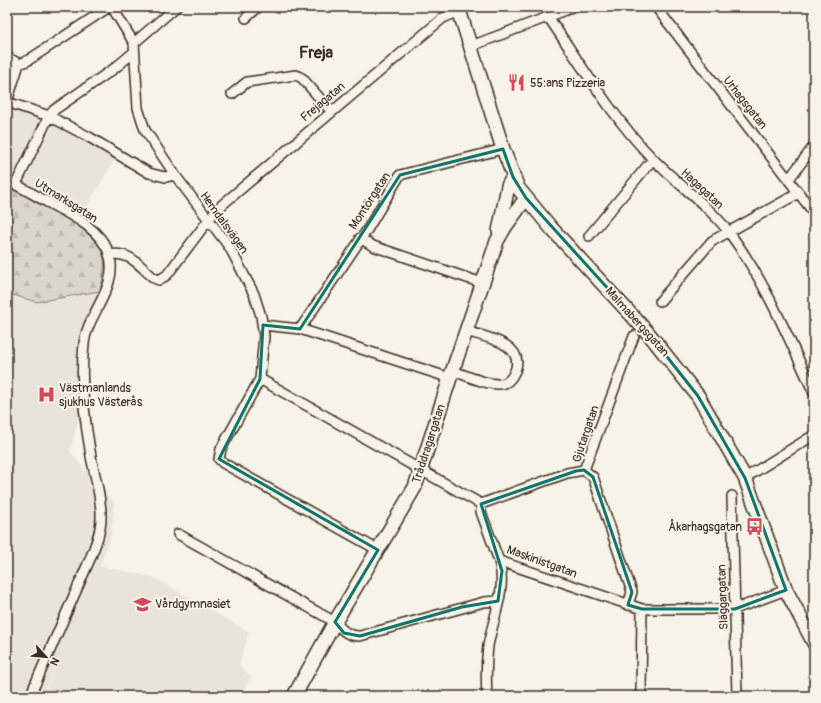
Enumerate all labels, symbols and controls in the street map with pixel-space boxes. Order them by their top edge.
district label: Freja [299,43,334,63]
restaurant icon: 55:ans Pizzeria [507,73,527,93]
street label: Urhagsgatan [720,74,770,133]
place label: 55:ans Pizzeria [530,76,606,91]
street label: Frejagatan [298,79,349,125]
street label: Hagagatan [678,165,727,213]
street label: Montörgatan [346,169,394,233]
street label: Utmarksgatan [32,176,101,226]
street label: Hemdalsvägen [197,189,252,257]
street label: Malmabergsgatan [602,284,672,360]
place label: Västmanlands sjukhus Västerås [59,381,143,410]
hospital icon: Västmanlands sjukhus Västerås [36,385,56,405]
street label: Tråddragargatan [409,402,449,486]
street label: Gjutargatan [569,403,603,464]
bus stop icon: Åkarhagsgatan [745,517,765,537]
place label: Åkarhagsgatan [668,519,742,535]
street label: Maskinistgatan [505,542,579,582]
street label: Släggargatan [714,564,732,630]
school or university icon: Vårdgymnasiet [132,594,152,614]
place label: Vårdgymnasiet [155,597,231,612]
north arrow [26,637,66,677]
text: N [47,655,62,668]

